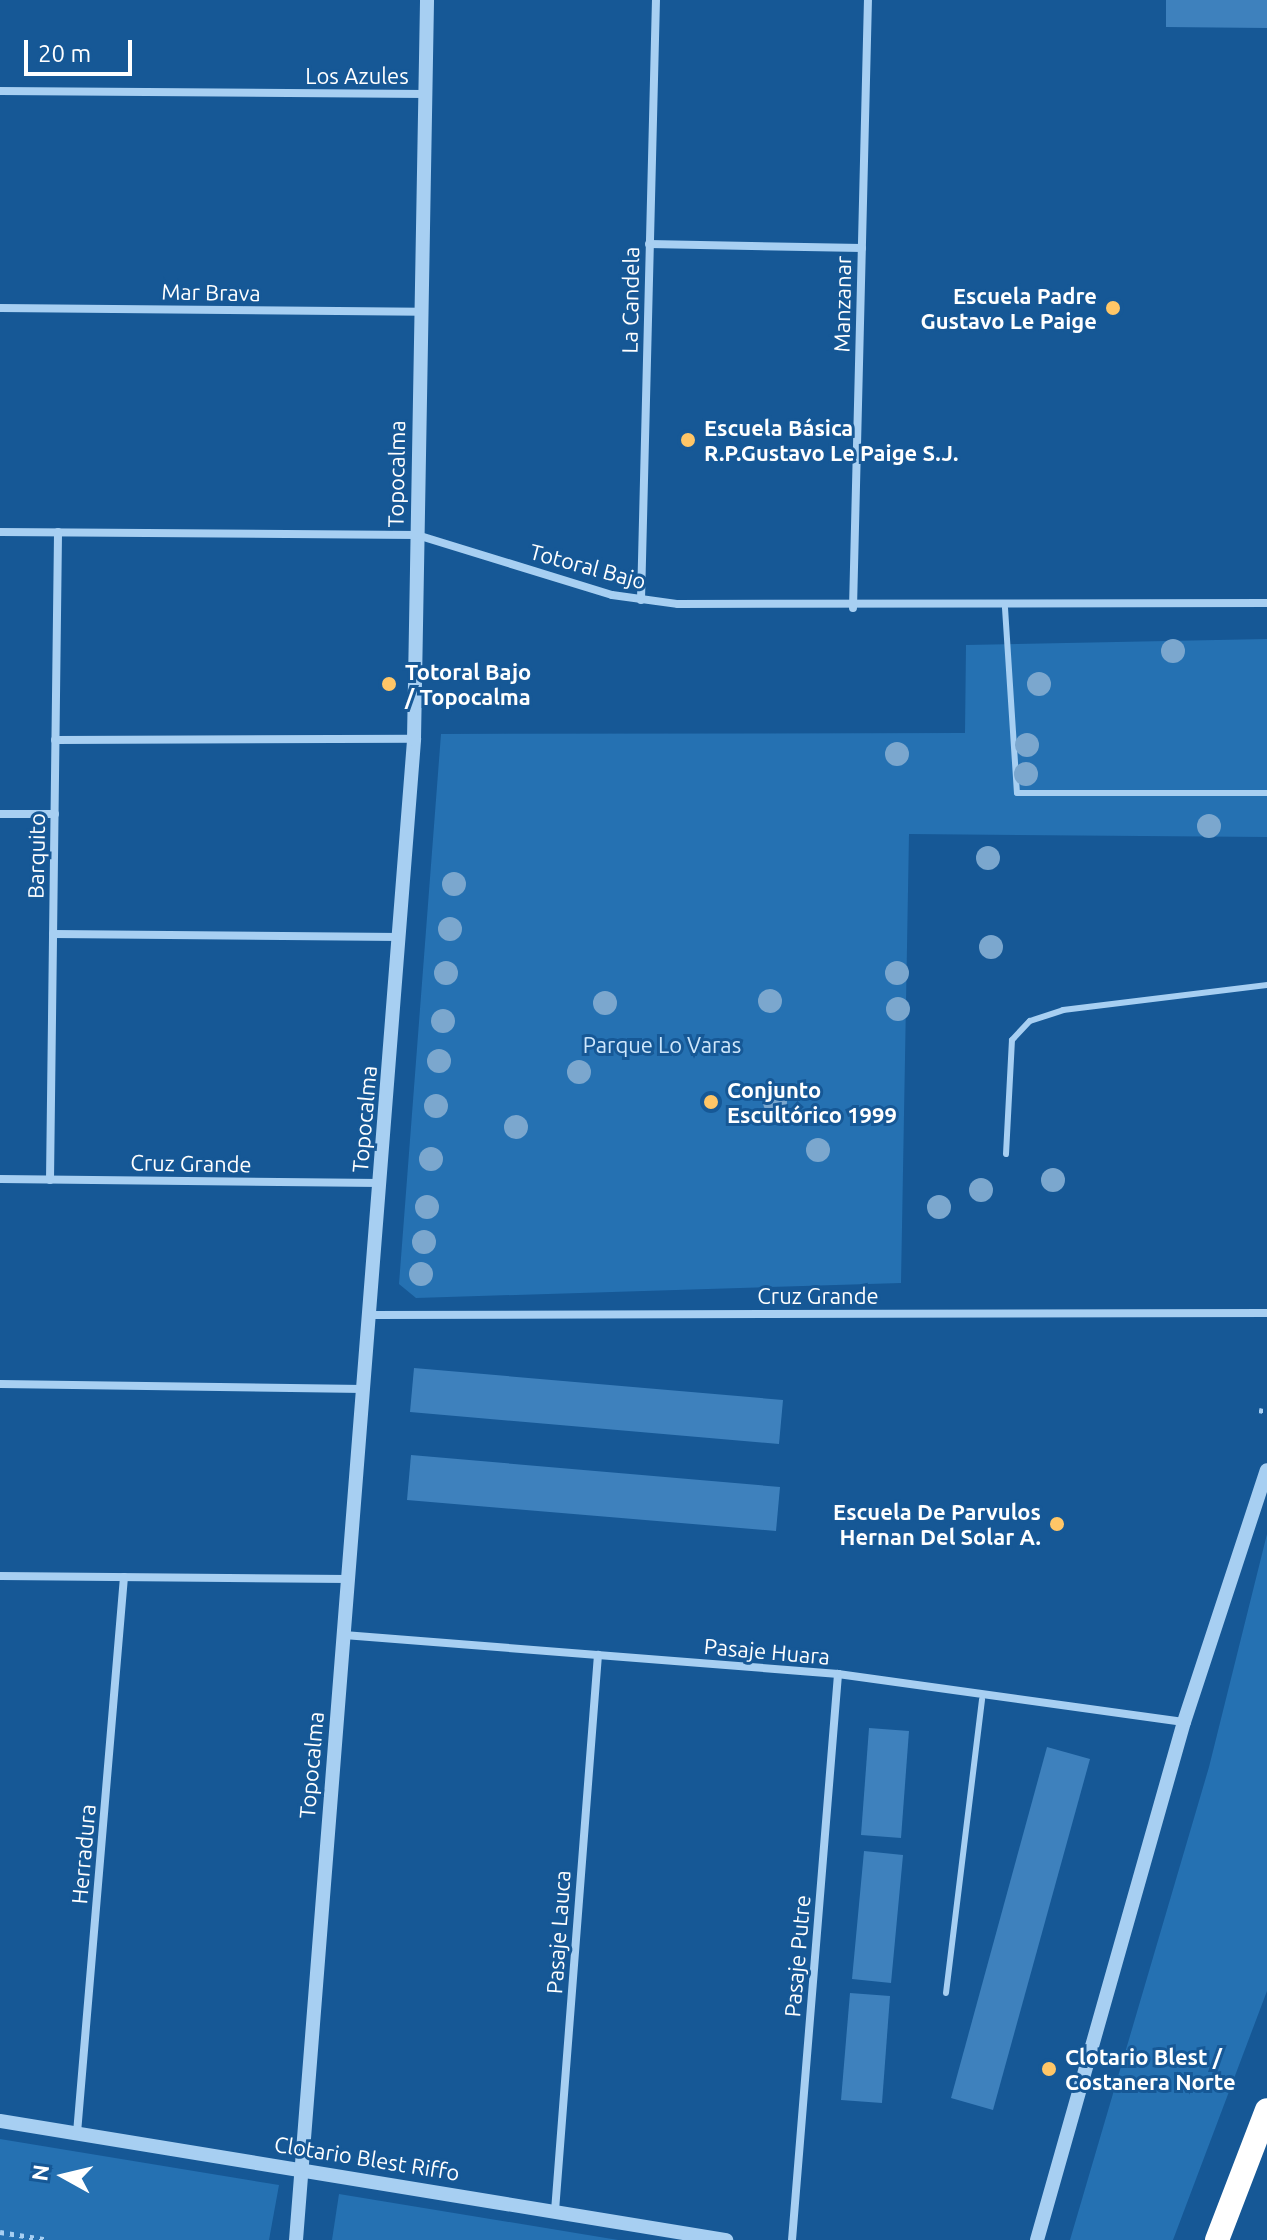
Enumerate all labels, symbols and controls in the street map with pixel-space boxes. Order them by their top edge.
scale bar [28,24,136,74]
text: 20 m [38,40,91,67]
street label: Los Azules [305,63,409,89]
street label: La Candela [616,246,644,354]
street label: Manzanar [828,255,856,353]
street label: Mar Brava [161,278,261,306]
place label: Escuela Padre Gustavo Le Paige [920,282,1097,334]
marker: Escuela Padre Gustavo Le Paige [1104,299,1122,317]
place label: Escuela Básica R.P.Gustavo Le Paige S.J. [704,414,958,466]
street label: Topocalma [382,420,410,528]
marker: Escuela Básica R.P.Gustavo Le Paige S.J. [679,431,697,449]
street label: Totoral Bajo [527,538,649,594]
place label: Totoral Bajo / Topocalma [405,658,531,710]
marker: Totoral Bajo / Topocalma [380,675,398,693]
street label: Barquito [22,813,50,899]
park label: Parque Lo Varas [583,1032,741,1058]
street label: Topocalma [346,1064,382,1174]
place label: Conjunto Escultórico 1999 [727,1076,897,1128]
marker: Conjunto Escultórico 1999 [702,1093,720,1111]
street label: Cruz Grande [130,1149,252,1177]
street label: Cruz Grande [757,1283,879,1309]
place label: Escuela De Parvulos Hernan Del Solar A. [833,1498,1041,1550]
marker: Escuela De Parvulos Hernan Del Solar A. [1048,1515,1066,1533]
street label: Pasaje Huara [703,1632,831,1670]
street label: Topocalma [293,1710,329,1820]
street label: Herradura [65,1803,101,1905]
street label: Pasaje Lauca [540,1869,576,1995]
street label: Pasaje Putre [779,1894,815,2018]
place label: Clotario Blest / Costanera Norte [1065,2043,1236,2094]
marker: Clotario Blest / Costanera Norte [1040,2060,1058,2078]
street label: Clotario Blest Riffo [272,2130,462,2186]
north arrow [24,2136,104,2216]
text: N [26,2163,53,2182]

